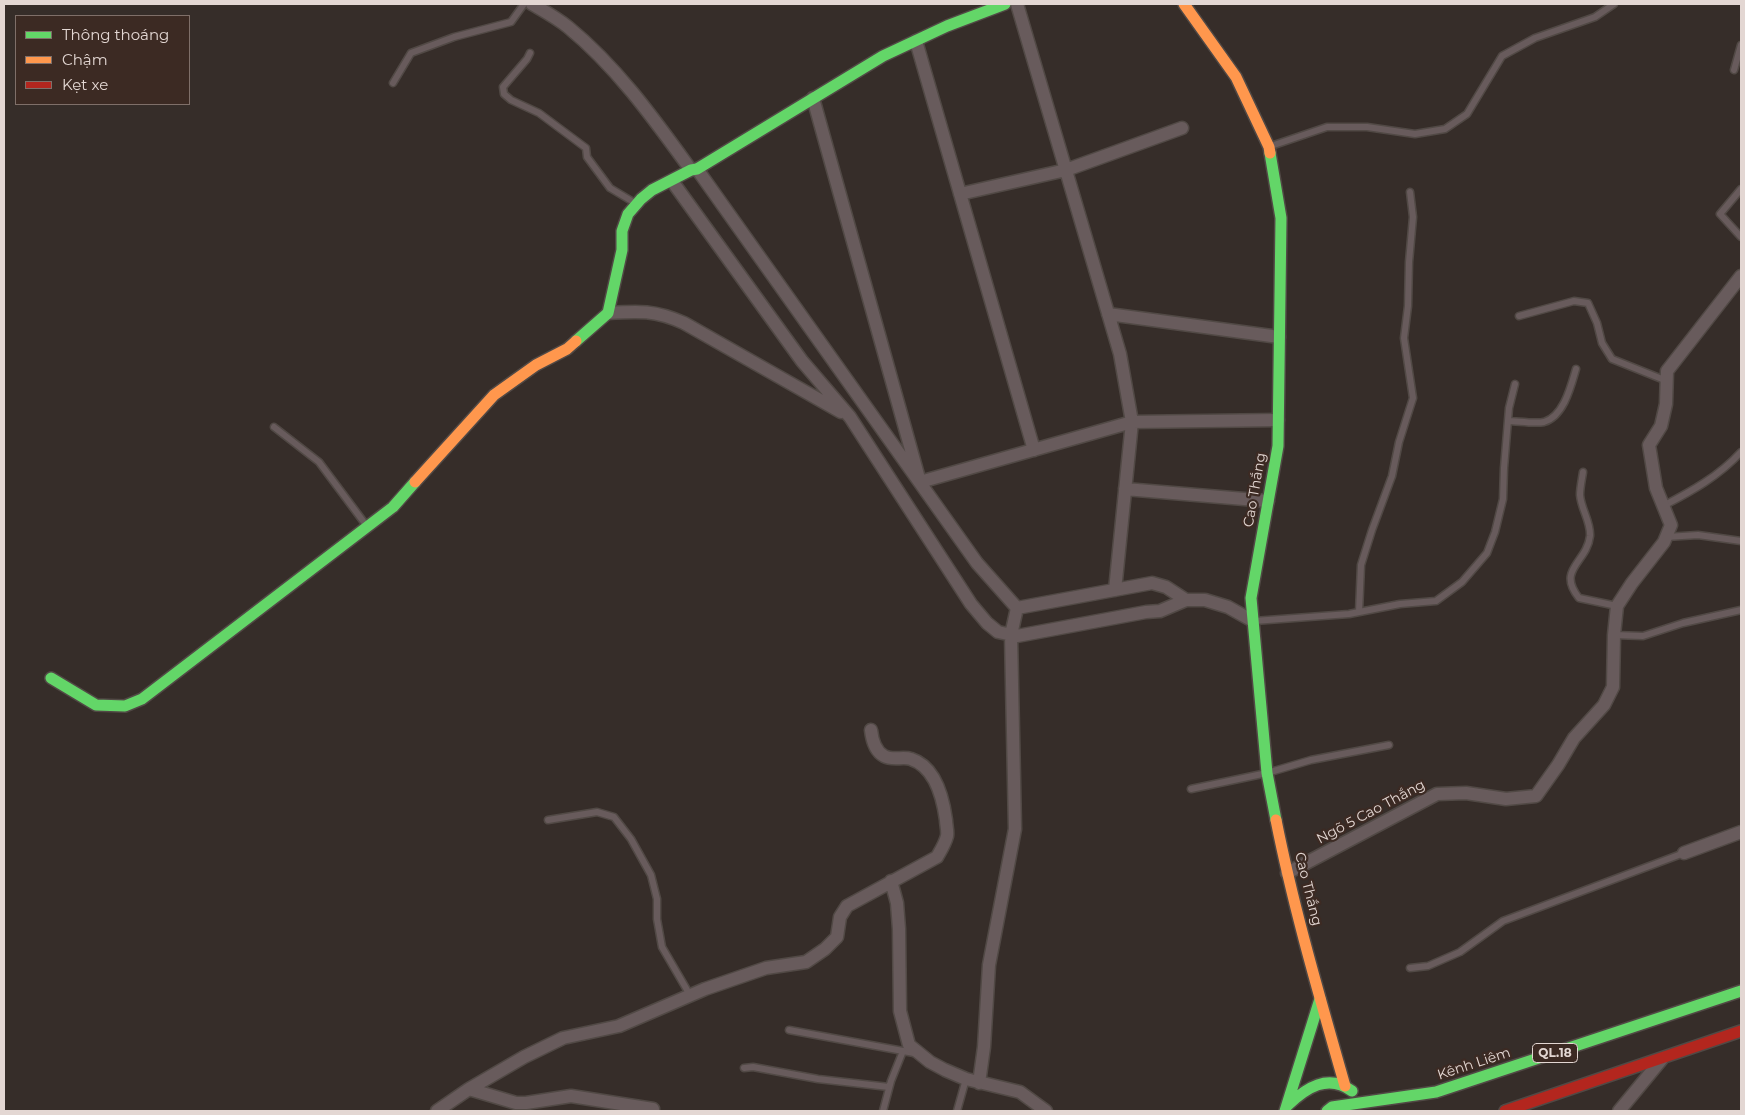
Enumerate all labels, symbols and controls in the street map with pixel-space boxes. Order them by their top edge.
legend [15,15,190,105]
text: Thông thoáng [62,25,169,44]
text: Chậm [62,50,108,69]
text: Kẹt xe [62,75,108,94]
street label: Cao Thắng [1240,451,1270,529]
street label: Ngõ 5 Cao Thắng [1314,776,1428,848]
street label: Cao Thắng [1291,850,1325,928]
street label: Kênh Liêm [1435,1044,1513,1084]
road number: QL.18 [1532,1044,1578,1062]

